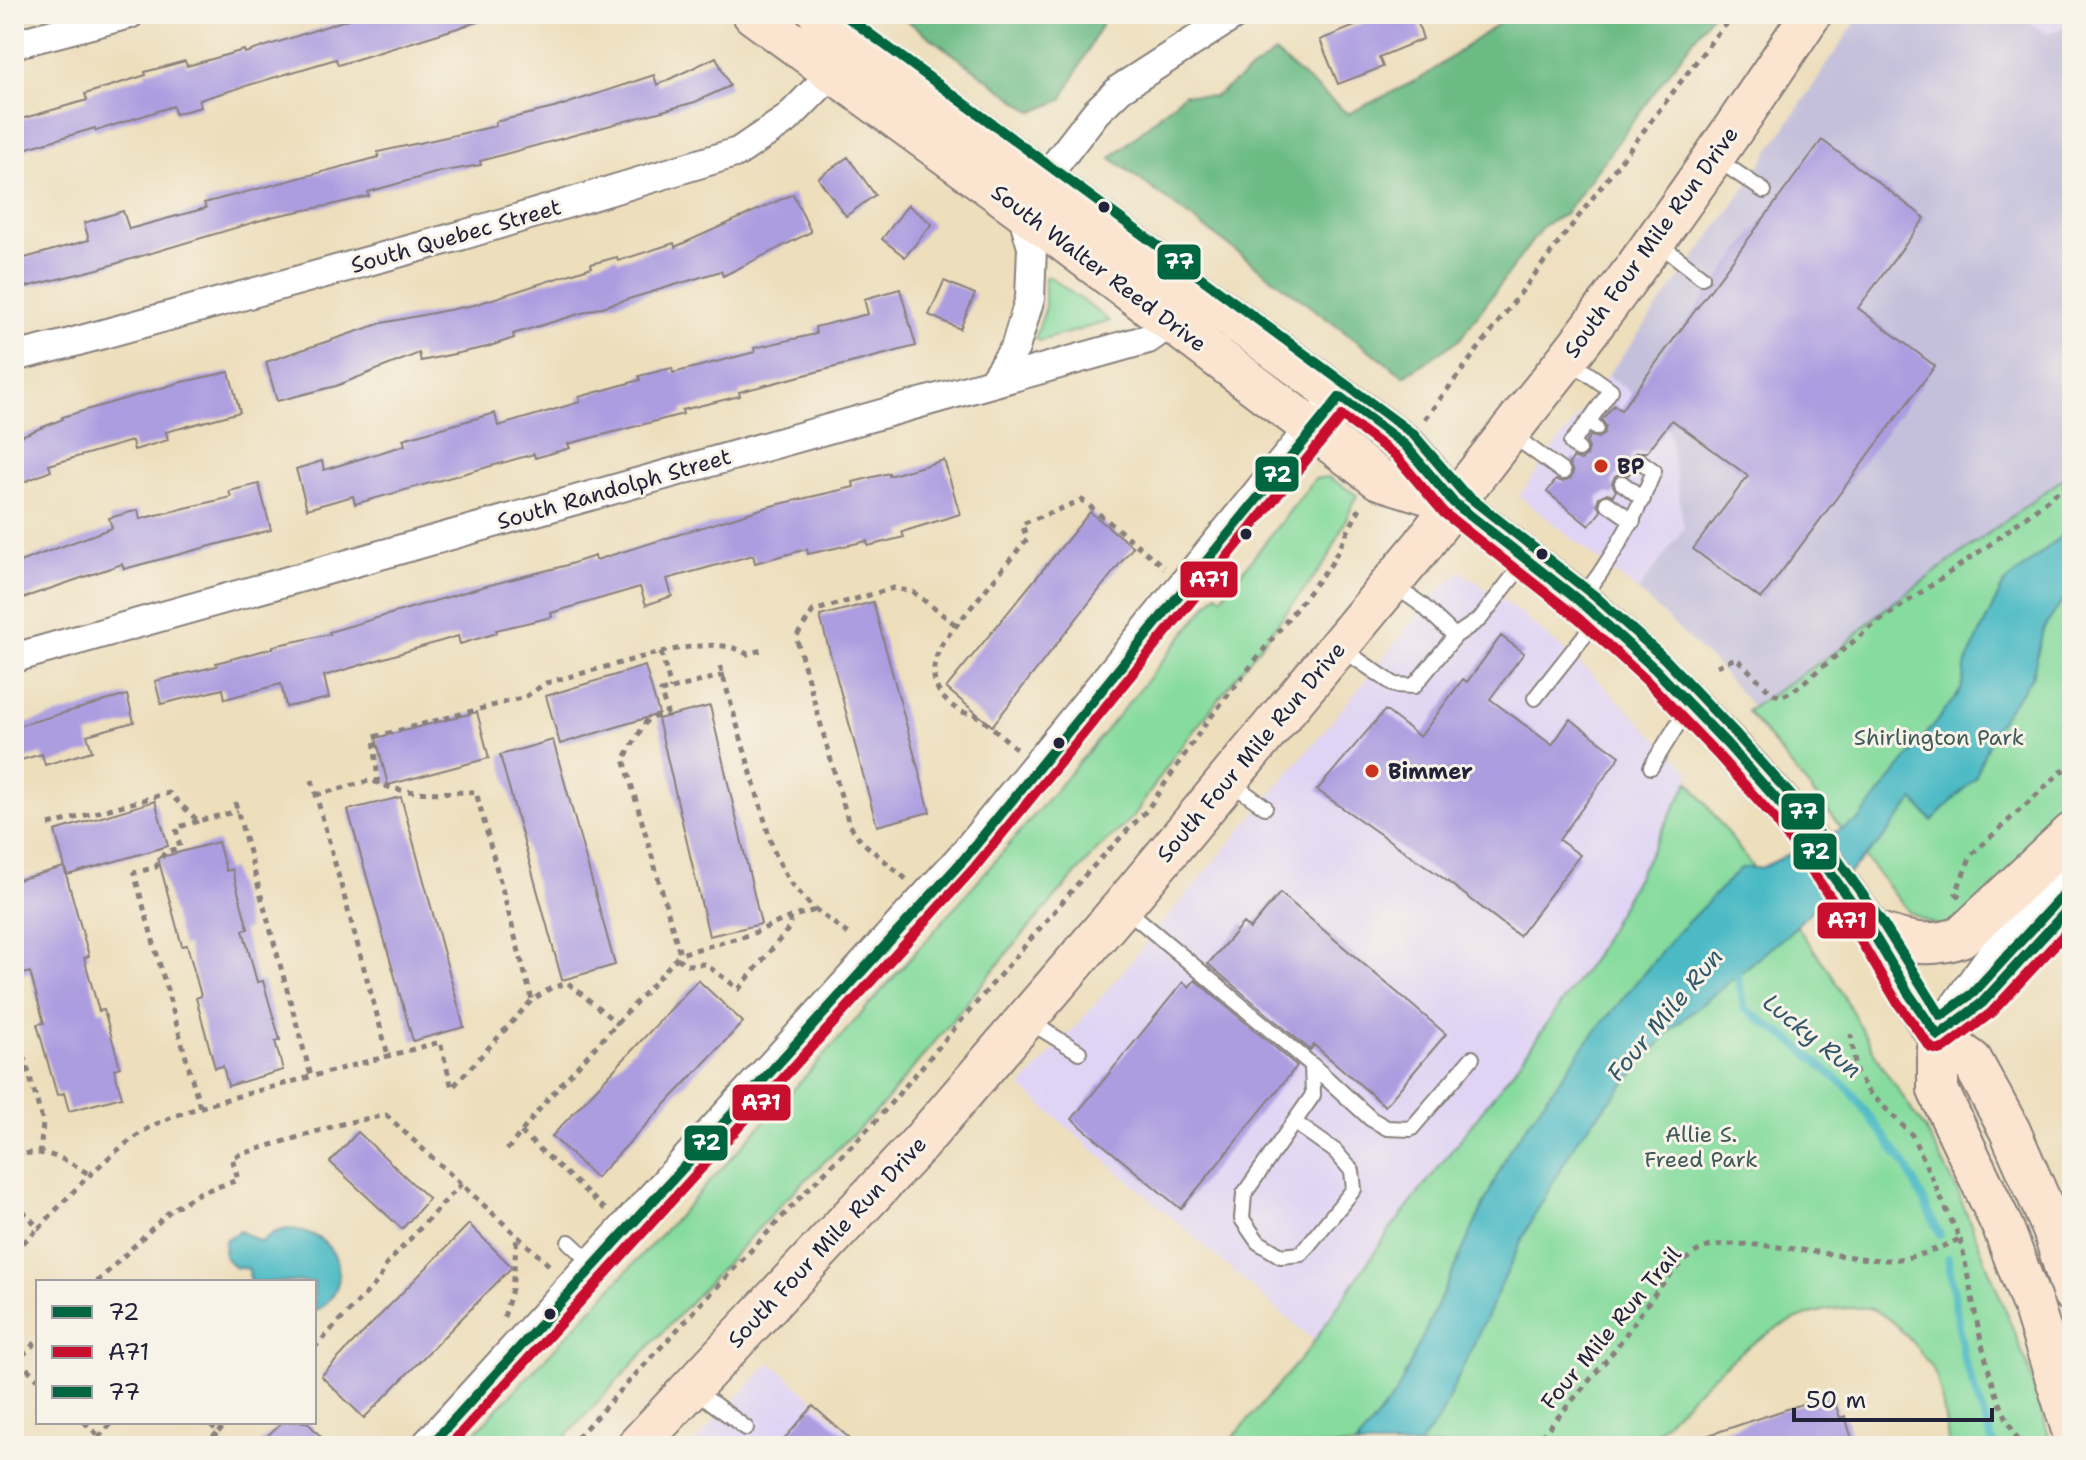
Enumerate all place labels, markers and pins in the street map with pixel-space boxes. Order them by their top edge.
unlabelled marker [1096,199,1112,215]
place label: BP [1617,452,1645,481]
marker: BP [1592,457,1610,475]
unlabelled marker [1238,526,1254,542]
unlabelled marker [1534,546,1550,562]
unlabelled marker [1051,735,1067,751]
place label: Bimmer [1388,757,1473,786]
marker: Bimmer [1363,762,1381,780]
unlabelled marker [542,1306,558,1322]

